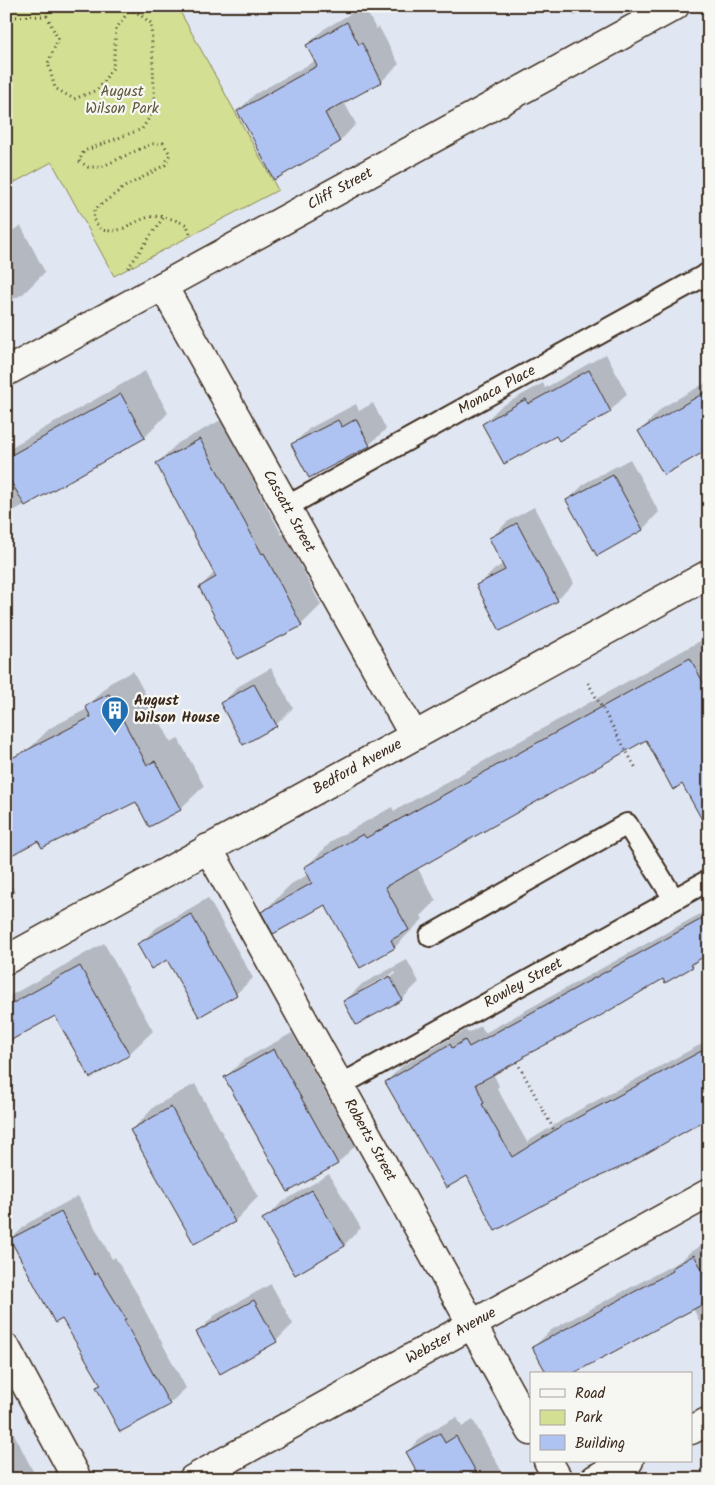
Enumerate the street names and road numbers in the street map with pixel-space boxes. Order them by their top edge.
street label: Cliff Street [303,161,378,217]
street label: Monaca Place [454,359,540,422]
street label: Cassatt Street [256,465,322,557]
street label: Bedford Avenue [308,733,407,801]
street label: Rowley Street [479,952,567,1015]
street label: Roberts Street [337,1094,403,1186]
street label: Webster Avenue [401,1301,501,1371]

